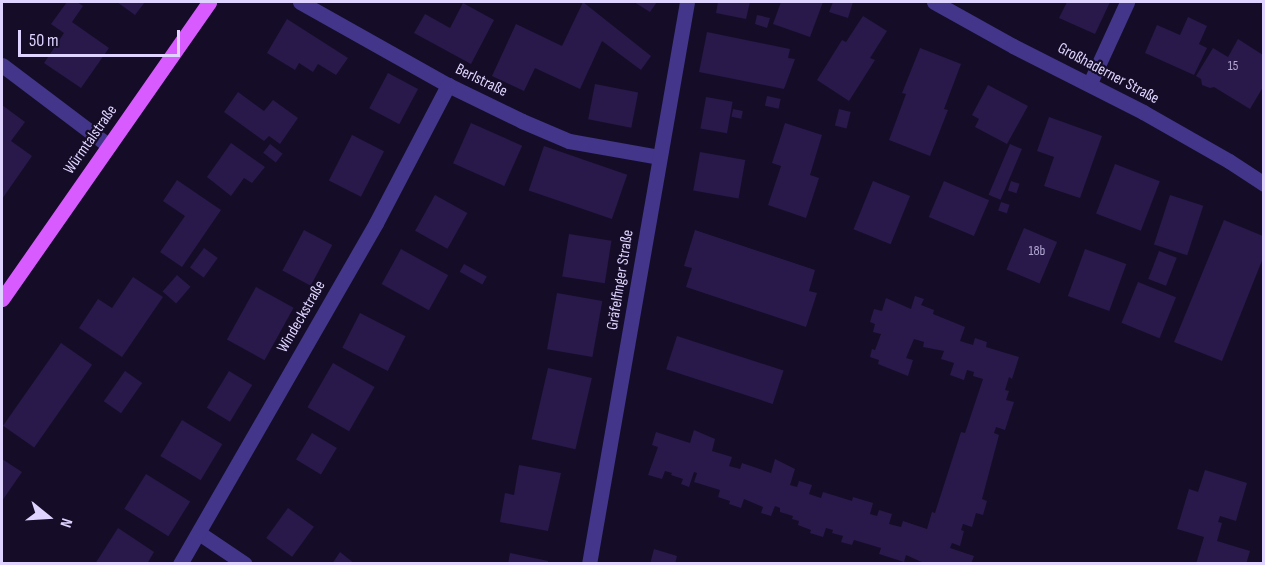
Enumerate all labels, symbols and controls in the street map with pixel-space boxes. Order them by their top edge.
scale bar [21,18,183,56]
text: 50 m [29,30,59,51]
street label: Großhaderner Straße [1054,39,1162,109]
house number: 15 [1228,58,1238,74]
street label: Berlstraße [452,60,510,102]
street label: Würmtalstraße [60,102,122,178]
street label: Gräfelfinger Straße [604,228,638,332]
house number: 18b [1029,243,1045,259]
street label: Windeckstraße [274,278,330,356]
north arrow [18,487,78,547]
text: N [55,516,76,530]

